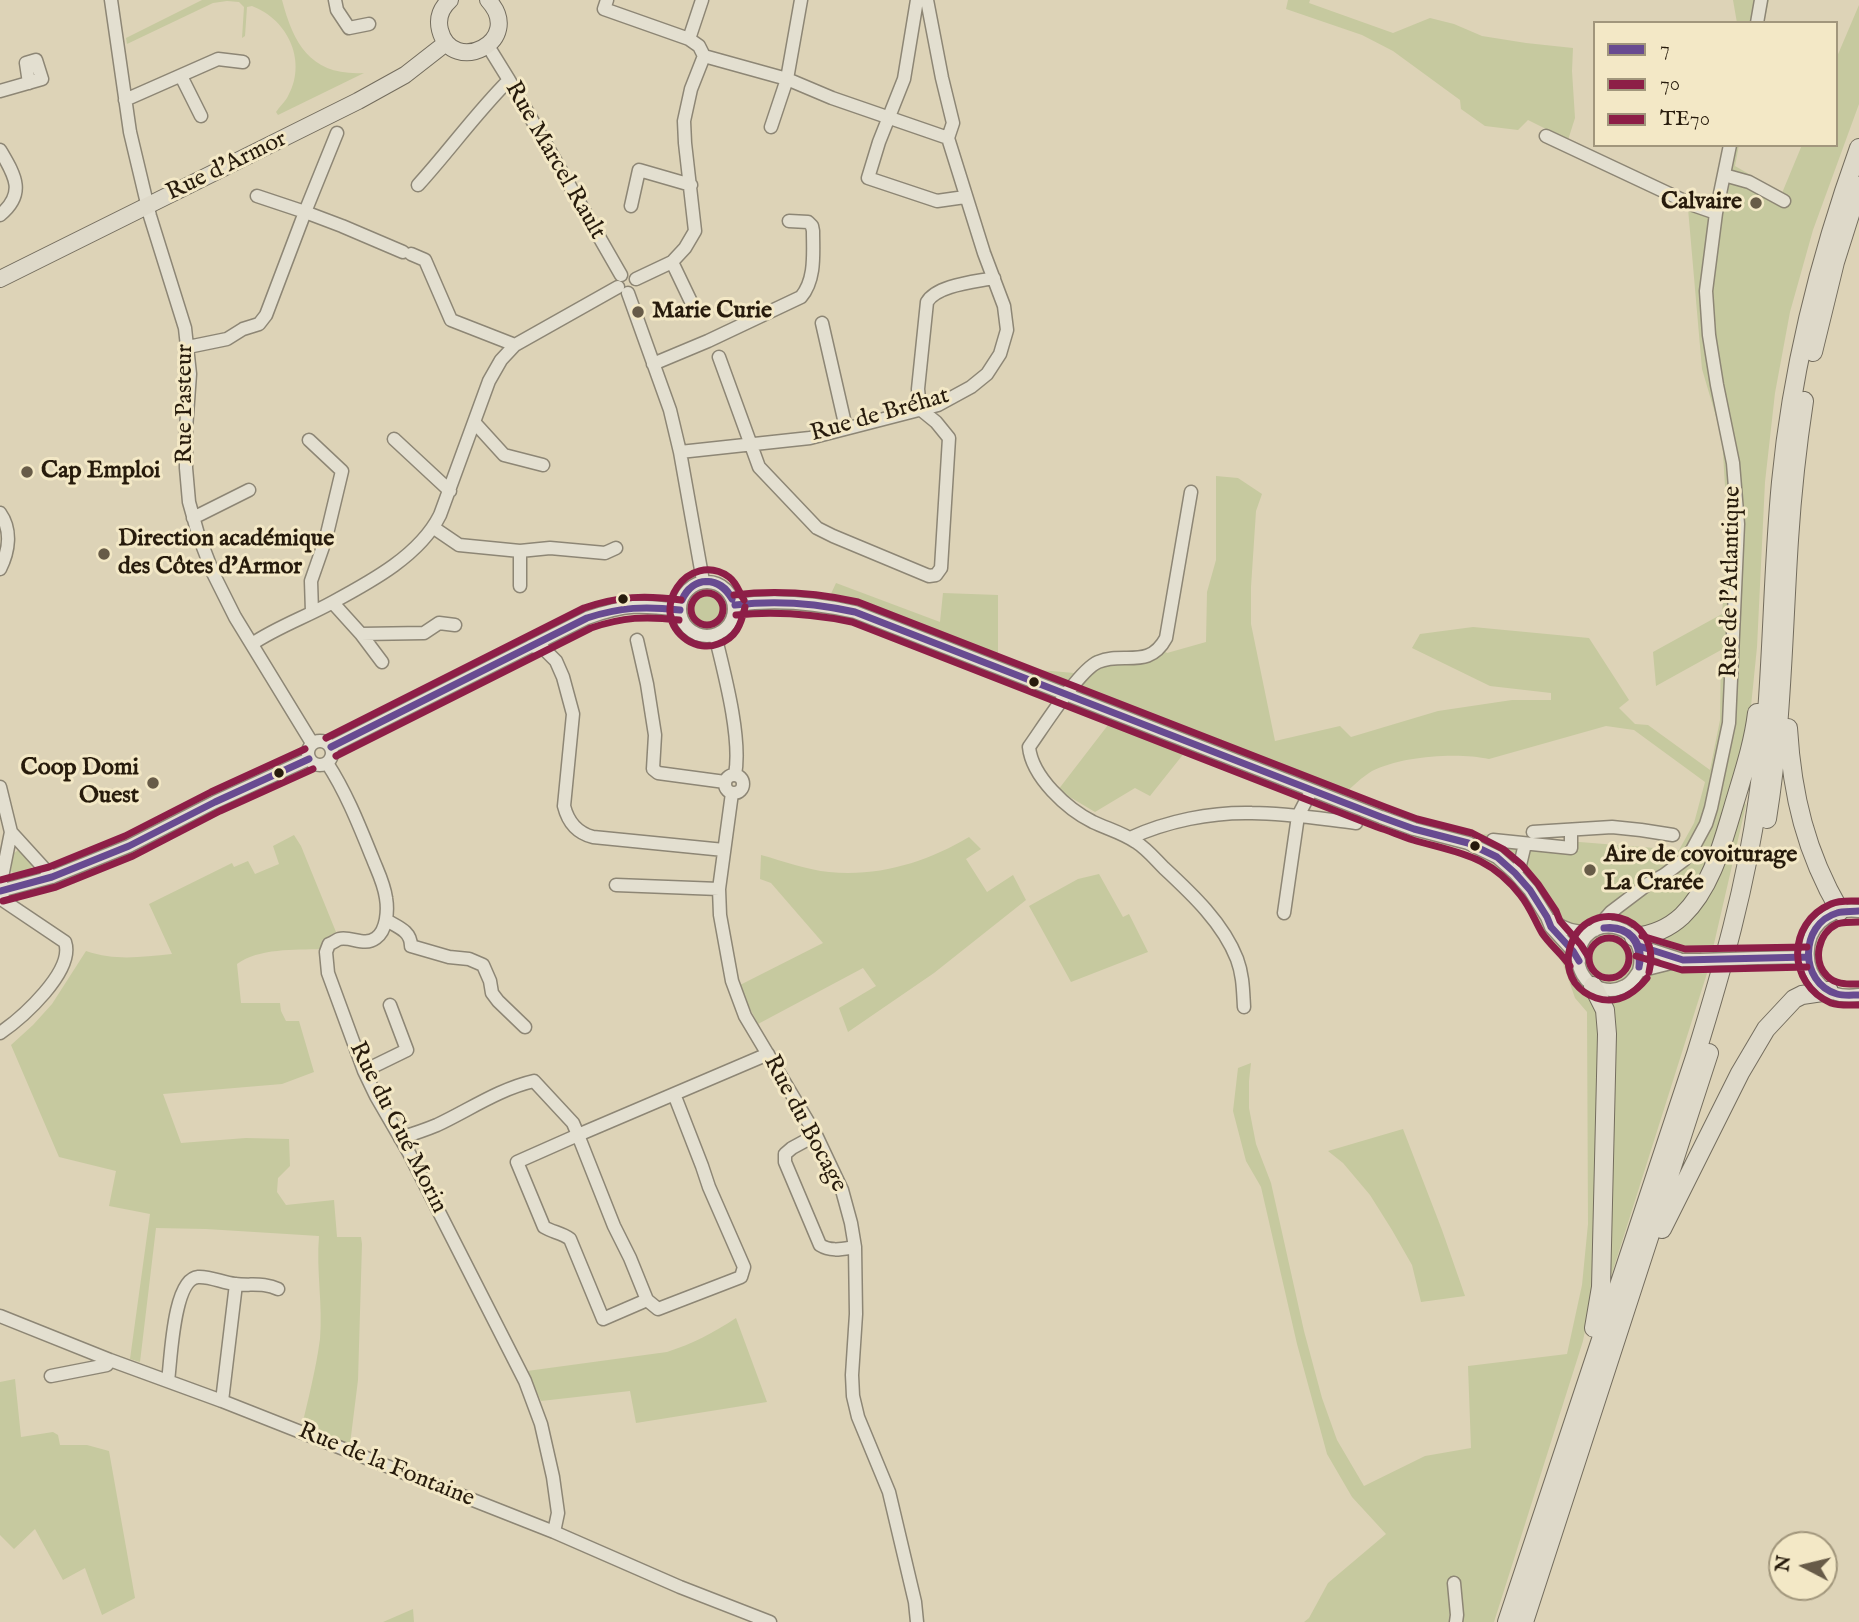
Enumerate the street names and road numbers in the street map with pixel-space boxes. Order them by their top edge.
street label: Rue Marcel Rault [497,77,611,245]
street label: Rue d'Armor [162,125,292,209]
street label: Rue Pasteur [172,344,200,464]
street label: Rue de Bréhat [807,382,953,450]
street label: Rue de l'Atlantique [1716,486,1748,678]
street label: Rue du Gué Morin [341,1038,453,1218]
street label: Rue du Bocage [756,1051,852,1197]
street label: Rue de la Fontaine [294,1418,478,1514]

